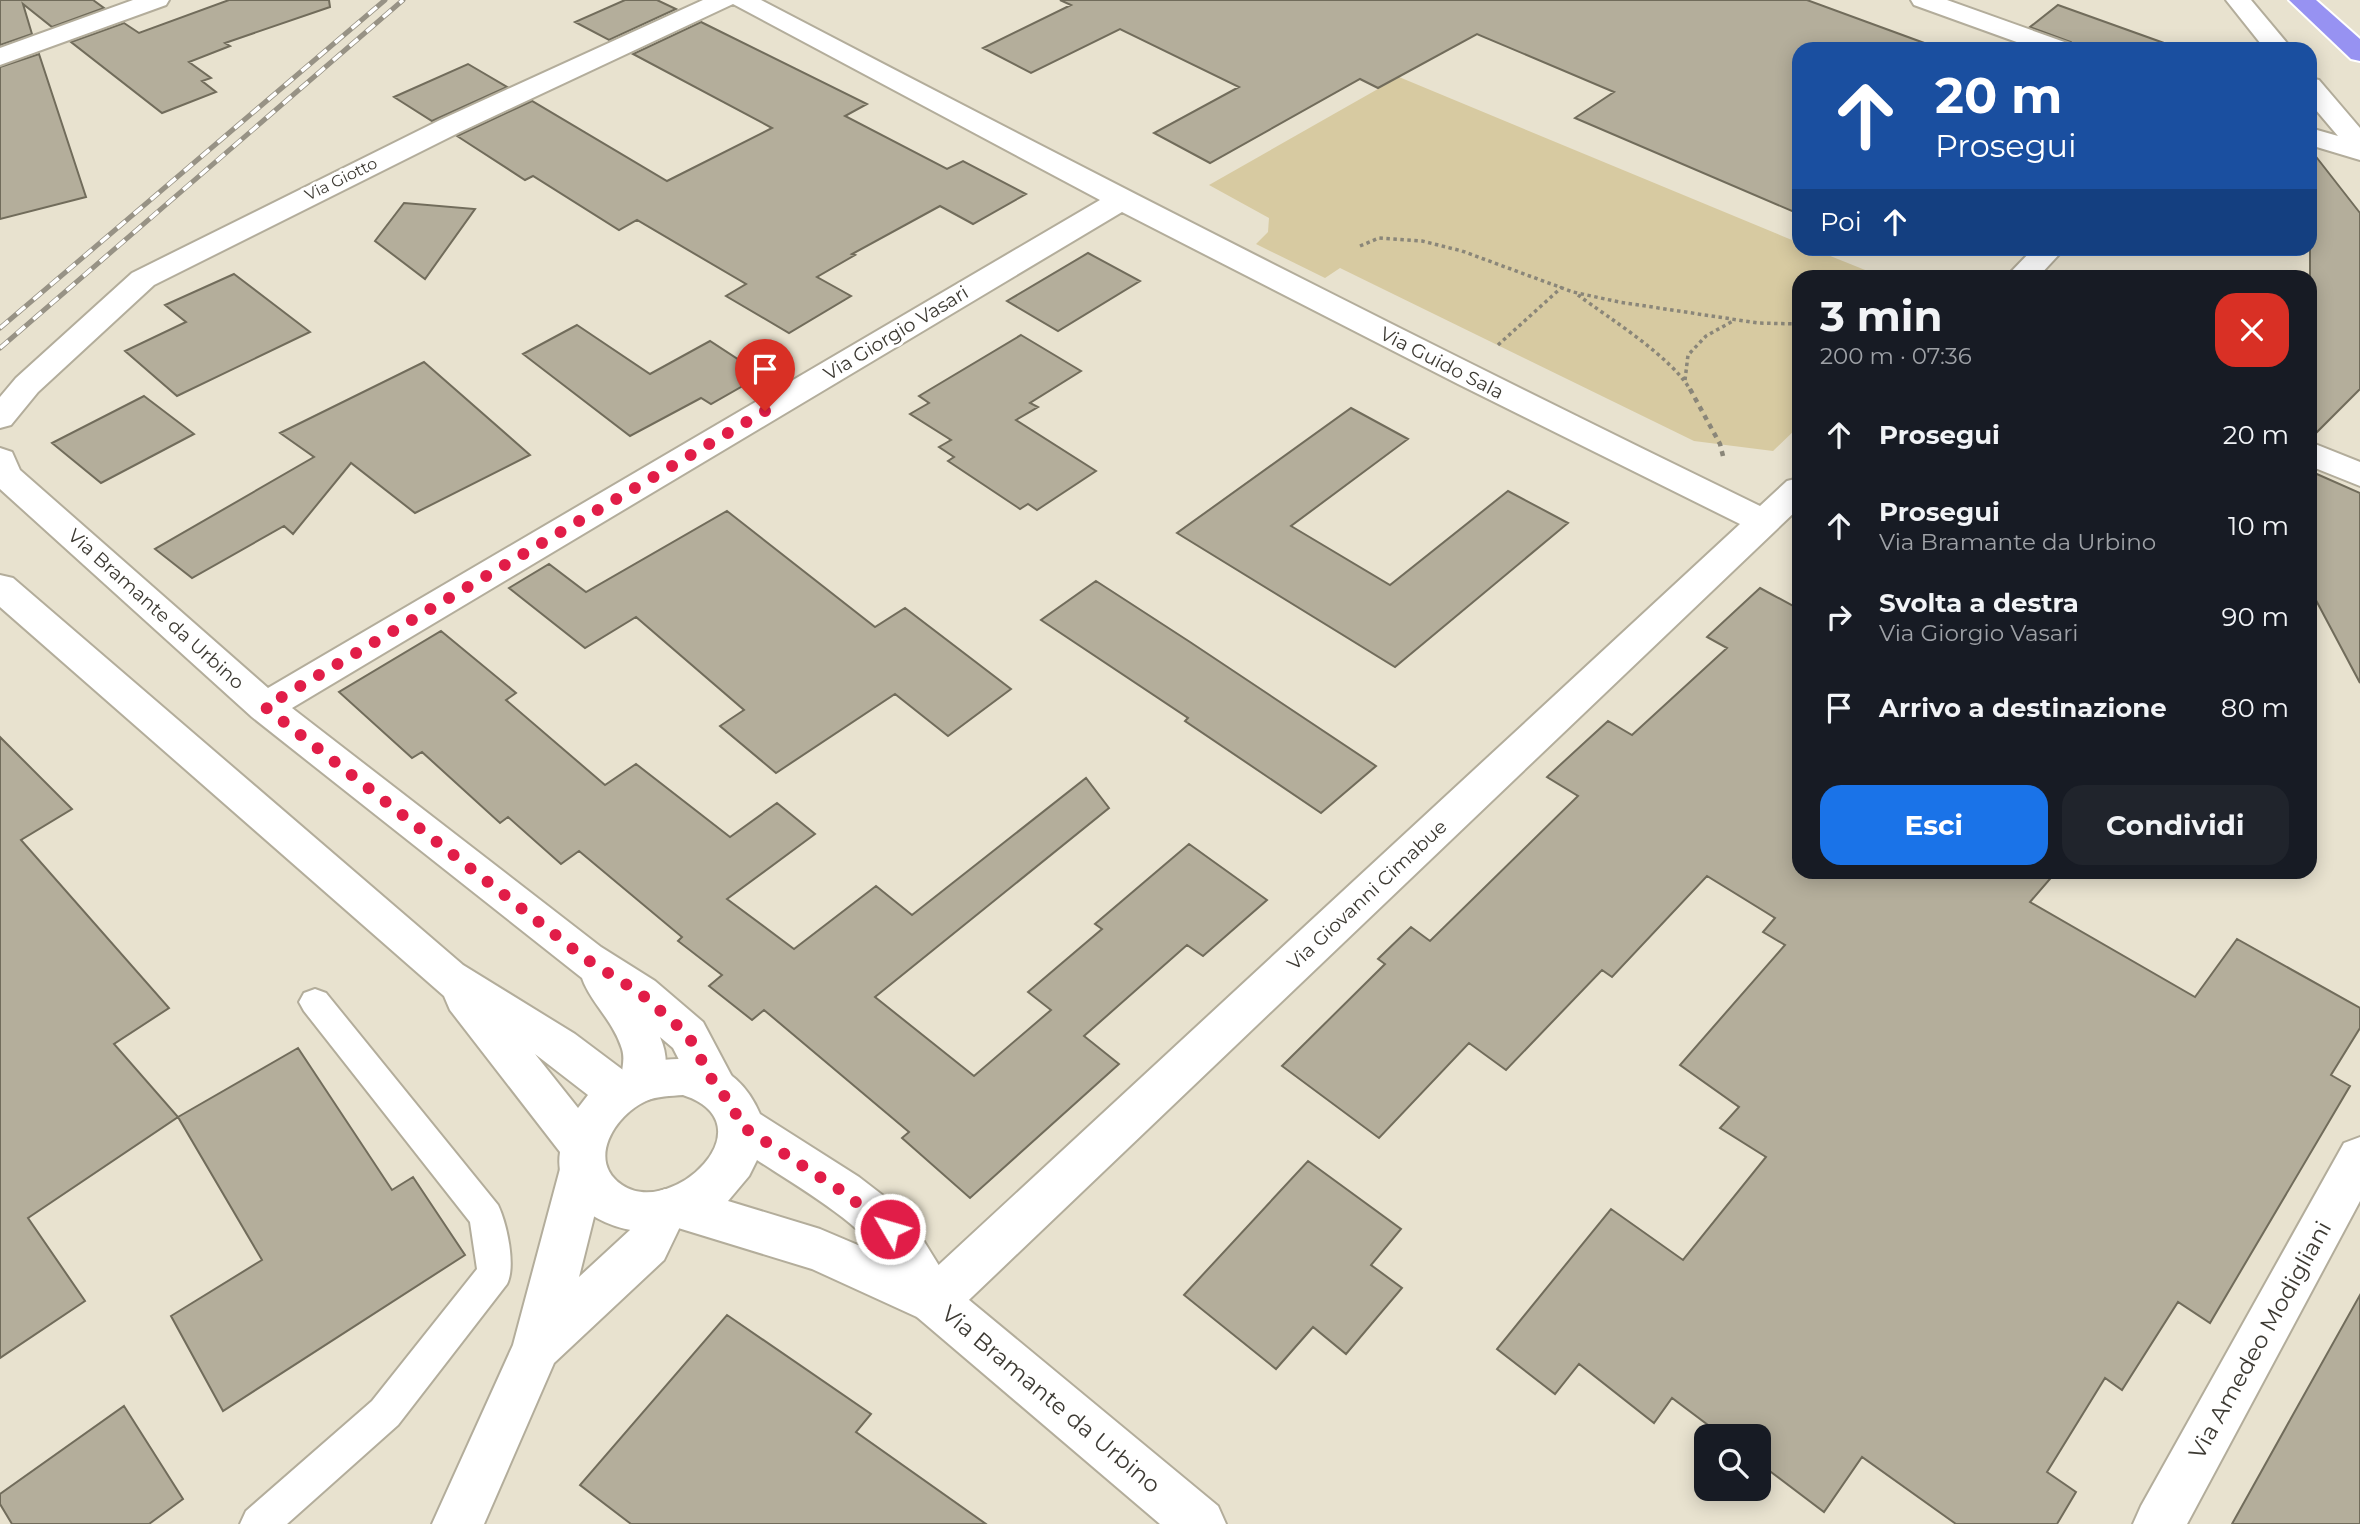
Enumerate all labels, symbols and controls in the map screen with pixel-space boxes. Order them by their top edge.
text: 20 m [1935,66,2062,125]
icon: ahead [1820,70,1911,161]
text: Prosegui [1935,126,2077,165]
street label: Via Giotto [302,153,380,205]
icon: ahead [1876,203,1914,241]
text: Poi [1820,206,1862,238]
street label: Via Giorgio Vasari [819,281,973,385]
text: 3 min [1820,290,1942,342]
button: close [2215,293,2289,367]
street label: Via Guido Sala [1376,322,1508,404]
pin [735,339,795,411]
text: 200 m · 07:36 [1820,342,1972,370]
icon: arrive [746,350,784,388]
icon: ahead [1820,416,1858,454]
text: Prosegui [1879,419,2000,451]
text: 20 m [2223,419,2289,451]
text: Prosegui [1879,496,2000,528]
icon: ahead [1820,507,1858,545]
text: 10 m [2228,510,2289,542]
street label: Via Bramante da Urbino [63,524,249,694]
text: Via Bramante da Urbino [1879,528,2156,556]
text: Svolta a destra [1879,587,2079,619]
icon: right [1820,598,1858,636]
text: 90 m [2222,601,2289,633]
text: Via Giorgio Vasari [1879,619,2079,647]
icon: arrive [1820,689,1858,727]
text: Arrivo a destinazione [1879,692,2167,724]
text: 80 m [2221,692,2289,724]
button: Esci [1820,785,2048,865]
button: Condividi [2062,785,2289,865]
street label: Via Giovanni Cimabue [1282,815,1452,975]
position arrow [853,1192,927,1266]
street label: Via Amedeo Modigliani [2183,1216,2337,1464]
street label: Via Bramante da Urbino [936,1299,1166,1499]
map controls [1694,1424,1771,1501]
button: search [1694,1424,1771,1501]

